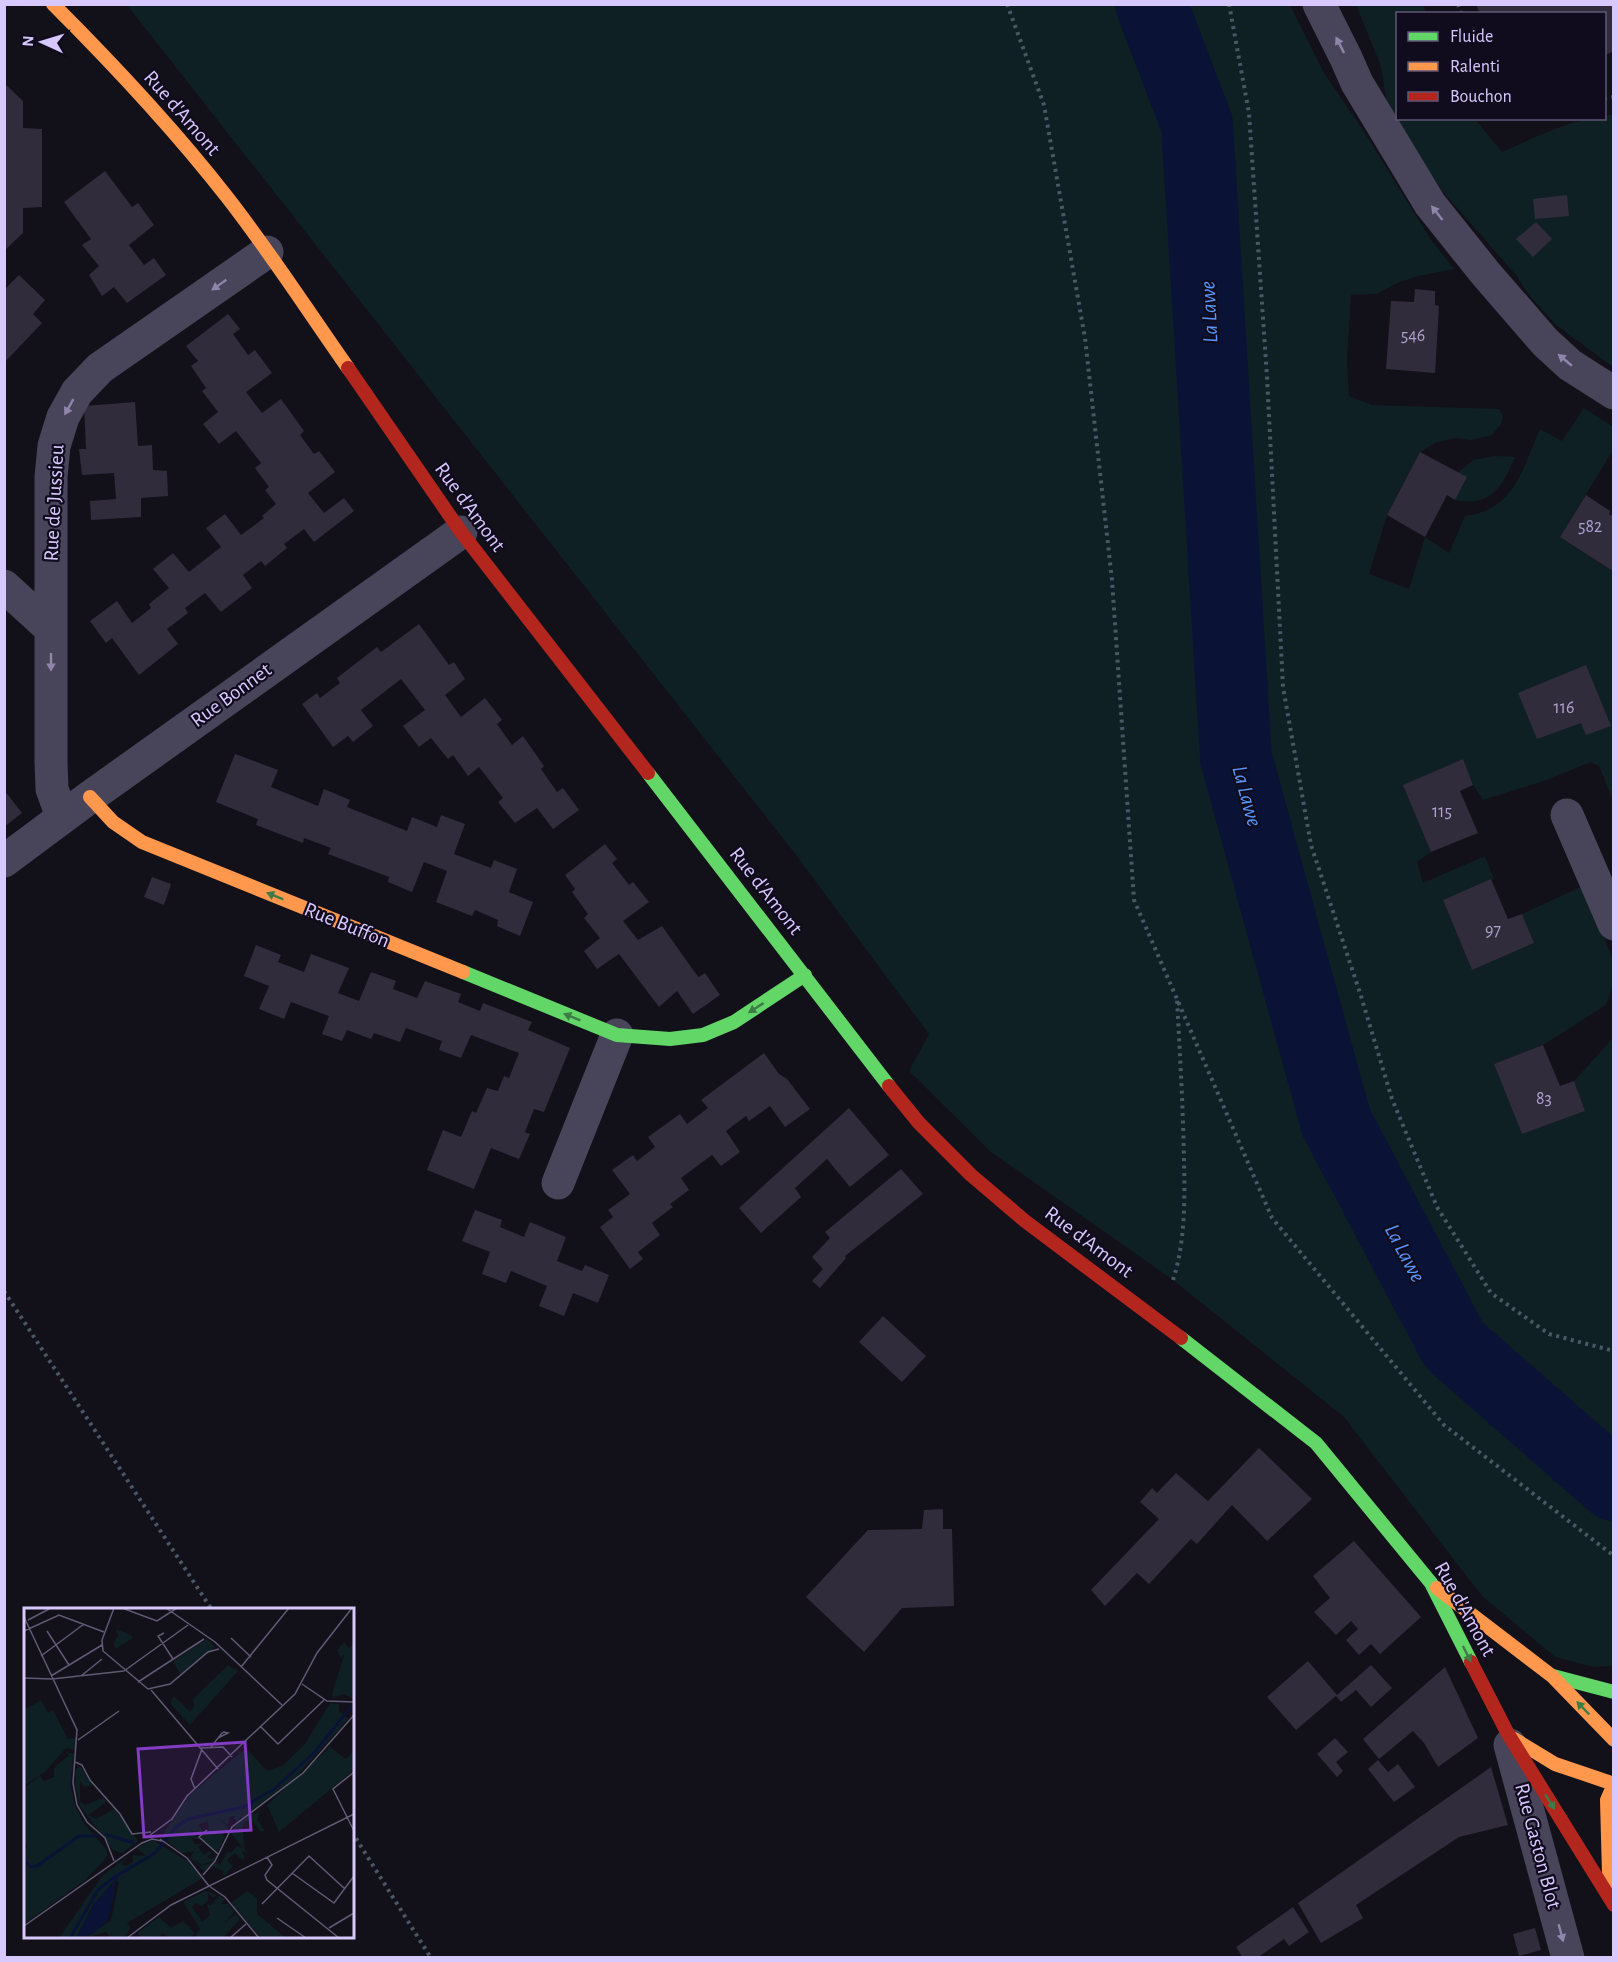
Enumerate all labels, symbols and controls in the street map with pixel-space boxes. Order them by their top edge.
north arrow [12,12,72,72]
legend [1396,12,1606,120]
text: Fluide [1450,28,1493,46]
text: N [20,35,36,47]
one-way arrow [1335,36,1345,53]
text: Ralenti [1450,58,1500,76]
street label: Rue d'Amont [140,67,224,160]
text: Bouchon [1450,88,1512,106]
one-way arrow [1432,206,1444,221]
one-way arrow [211,279,227,291]
water label: La Lawe [1196,280,1222,344]
house number: 546 [1401,327,1425,345]
one-way arrow [1558,354,1573,367]
one-way arrow [63,399,74,415]
street label: Rue de Jussieu [40,444,68,562]
street label: Rue d'Amont [431,459,509,556]
house number: 582 [1578,518,1602,536]
one-way arrow [46,652,56,671]
street label: Rue Bonnet [187,659,275,731]
house number: 116 [1554,699,1574,717]
water label: La Lawe [1228,763,1266,829]
house number: 115 [1432,803,1452,821]
street label: Rue d'Amont [726,843,807,939]
one-way arrow [265,891,283,901]
street label: Rue Buffon [301,898,393,952]
house number: 97 [1485,922,1501,940]
one-way arrow [748,1002,764,1013]
one-way arrow [563,1012,581,1021]
house number: 83 [1536,1090,1552,1108]
street label: Rue d'Amont [1041,1202,1137,1282]
water label: La Lawe [1381,1220,1429,1286]
street label: Rue d'Amont [1430,1558,1500,1660]
inset map [24,1608,354,1938]
one-way arrow [1461,1645,1471,1663]
one-way arrow [1576,1702,1590,1716]
street label: Rue Gaston Blot [1511,1781,1565,1911]
one-way arrow [1544,1794,1555,1810]
one-way arrow [1557,1924,1566,1942]

